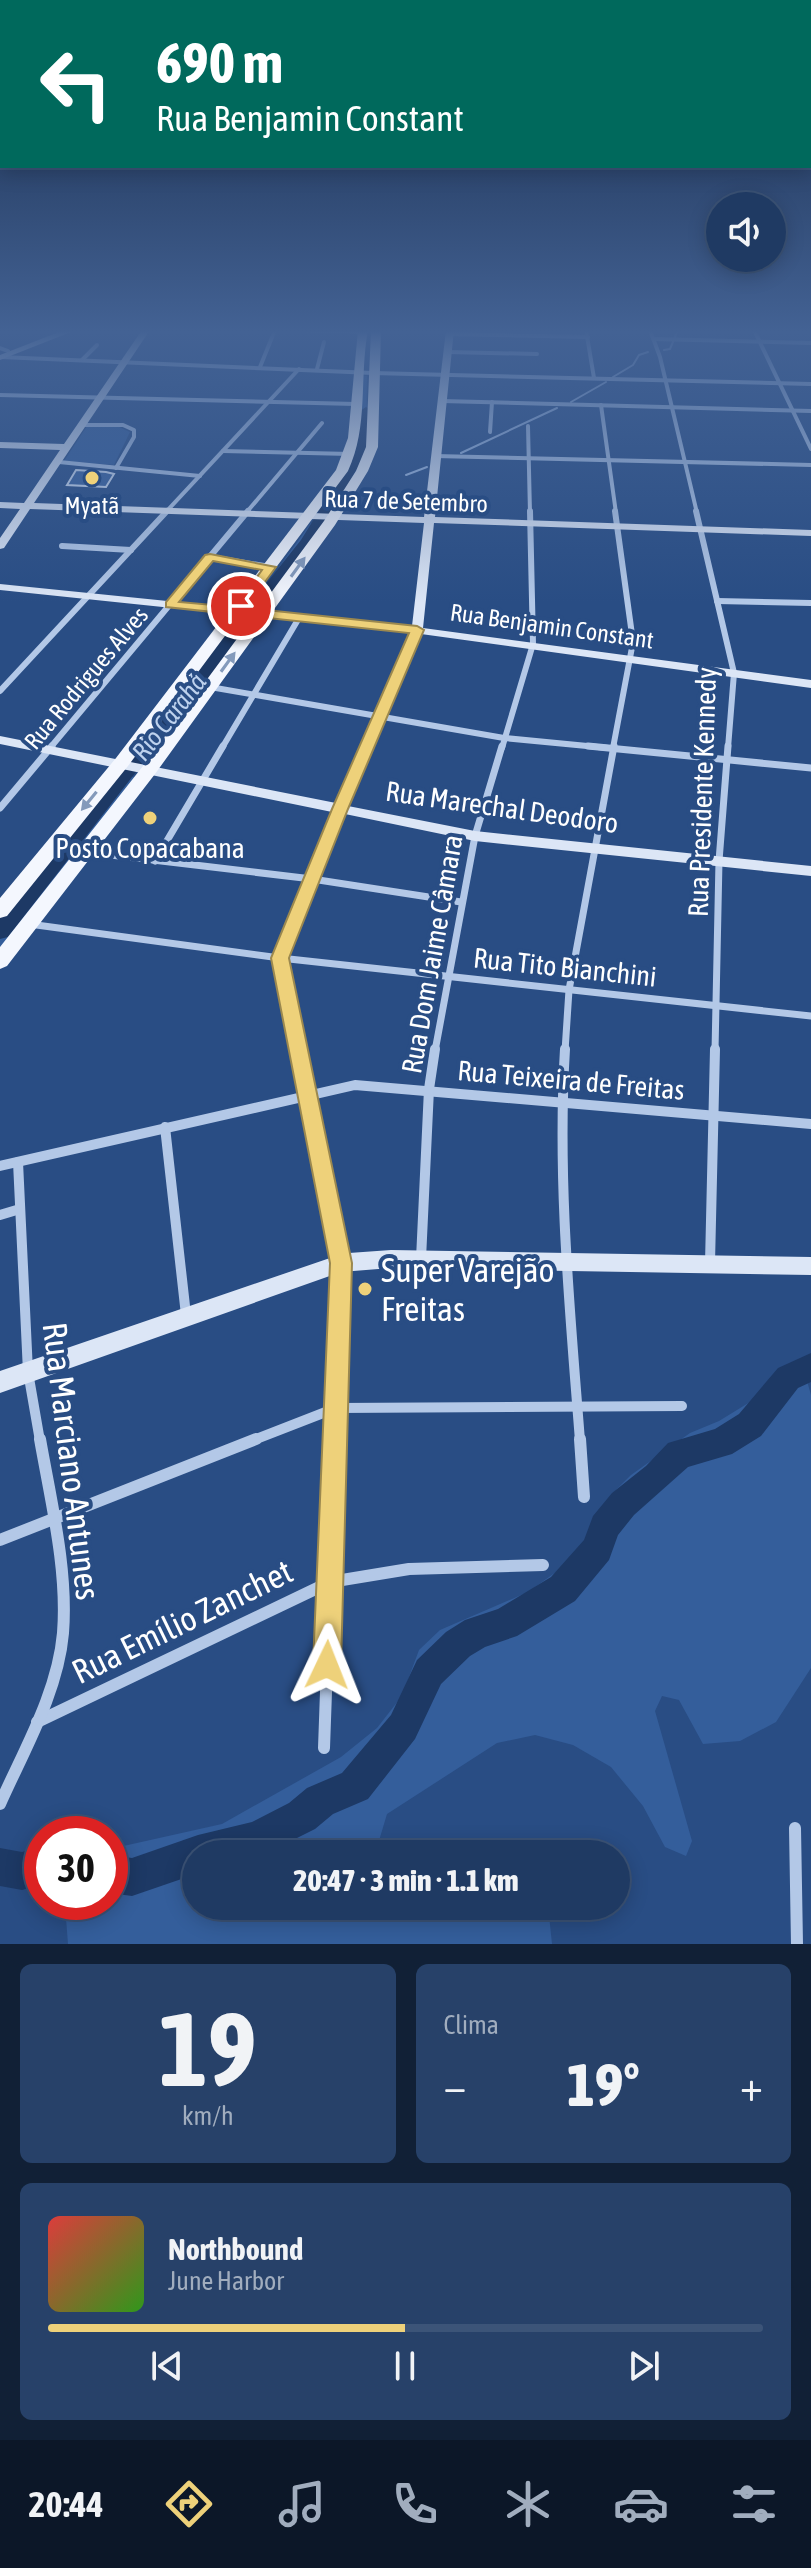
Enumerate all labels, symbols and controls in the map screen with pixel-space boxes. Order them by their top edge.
text: 690 m [156,31,283,95]
icon: left [24,32,128,136]
text: Rua Benjamin Constant [156,97,464,139]
map controls [706,192,786,272]
button: sound [706,192,786,272]
marker: Myatã [83,469,101,487]
street label: Rua 7 de Setembro [324,485,488,517]
place label: Myatã [65,492,119,519]
one-way arrow [290,556,305,577]
pin [207,572,275,640]
icon: arrive [219,584,263,628]
street label: Rua Benjamin Constant [449,598,656,654]
street label: Rua Rodrigues Alves [19,602,153,754]
one-way arrow [220,652,236,673]
water label: Rio Carahá [126,667,212,767]
street label: Rua Presidente Kennedy [682,667,722,917]
street label: Rua Marechal Deodoro [384,775,620,839]
one-way arrow [81,791,98,812]
marker: Posto Copacabana [141,809,159,827]
place label: Posto Copacabana [55,832,245,864]
street label: Rua Dom Jaime Câmara [395,832,469,1076]
street label: Rua Tito Bianchini [472,941,658,993]
street label: Rua Teixeira de Freitas [456,1054,686,1106]
place label: Super Varejão Freitas [381,1250,554,1328]
marker: Super Varejão Freitas [356,1280,374,1298]
street label: Rua Marciano Antunes [36,1320,108,1602]
street label: Rua Emílio Zanchet [66,1551,298,1691]
position arrow [285,1623,369,1707]
speed limit sign: 30 [24,1816,128,1920]
text: 20:47 · 3 min · 1.1 km [293,1863,519,1897]
text: 19 [159,1989,257,2108]
text: Clima [444,2010,499,2040]
text: 19° [567,2050,640,2119]
text: − [444,2060,466,2110]
text: + [740,2060,763,2110]
text: km/h [182,2101,234,2131]
text: Northbound [168,2232,303,2266]
text: June Harbor [168,2266,284,2296]
icon: previous [145,2344,189,2388]
icon: pause [383,2344,427,2388]
icon: next [622,2344,666,2388]
icon: directions [161,2476,217,2532]
icon: music [274,2476,330,2532]
icon: phone [387,2476,443,2532]
icon: climate [500,2476,556,2532]
icon: car [613,2476,669,2532]
icon: filters [726,2476,782,2532]
text: 20:44 [29,2483,103,2525]

